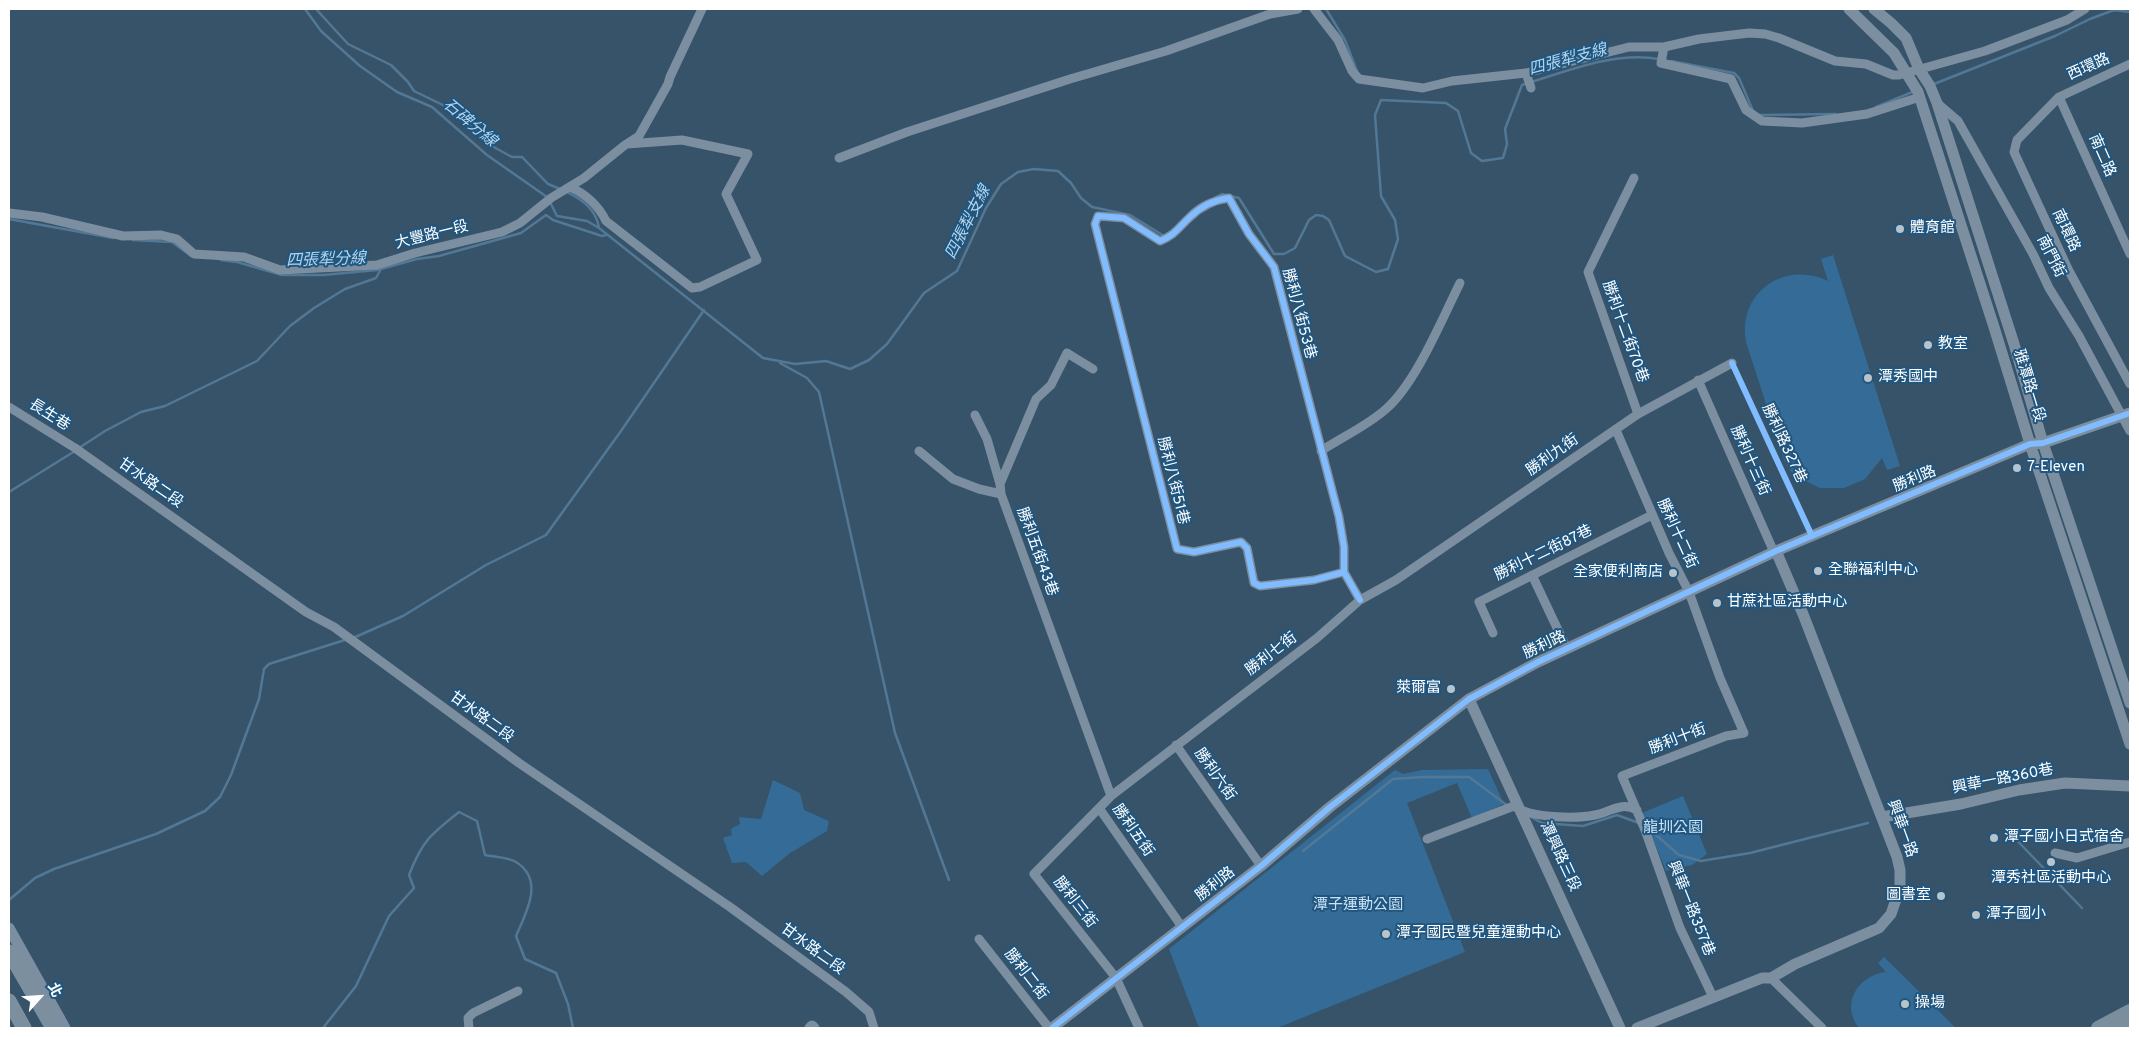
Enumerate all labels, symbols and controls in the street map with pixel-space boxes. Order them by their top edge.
water label: 四張犁支線 [1527,41,1609,81]
street label: 西環路 [2065,51,2113,85]
water label: 石碑分線 [438,96,500,152]
street label: 南二路 [2084,132,2118,180]
water label: 四張犁支線 [942,183,996,263]
street label: 南環路 [2047,207,2083,255]
street label: 大豐路一段 [393,218,471,254]
place label: 體育館 [1910,220,1955,238]
marker: 體育館 [1894,223,1906,235]
street label: 南門街 [2032,233,2068,281]
water label: 四張犁分線 [286,250,366,272]
street label: 勝利八街53巷 [1277,267,1319,361]
street label: 勝利十二街70巷 [1597,279,1651,385]
place label: 教室 [1938,336,1968,354]
marker: 教室 [1922,339,1934,351]
street label: 雅潭路一段 [2008,348,2048,424]
place label: 潭秀國中 [1878,369,1938,387]
marker: 潭秀國中 [1862,372,1874,384]
street label: 長生巷 [25,396,73,436]
street label: 勝利路327巷 [1757,401,1809,487]
street label: 勝利十三街 [1726,423,1772,499]
street label: 勝利九街 [1523,431,1583,481]
street label: 勝利八街51巷 [1152,435,1192,527]
street label: 甘水路二段 [114,455,186,513]
place label: 7-Eleven [2027,459,2085,477]
marker: 7-Eleven [2011,462,2023,474]
street label: 勝利路 [1891,463,1939,497]
street label: 勝利十二街 [1652,496,1700,572]
street label: 勝利五街43巷 [1012,505,1060,599]
street label: 勝利十二街87巷 [1492,522,1596,586]
place label: 全聯福利中心 [1828,562,1918,580]
place label: 全家便利商店 [1573,564,1663,582]
marker: 全聯福利中心 [1812,565,1824,577]
marker: 全家便利商店 [1667,567,1679,579]
place label: 甘蔗社區活動中心 [1727,594,1847,612]
marker: 甘蔗社區活動中心 [1711,597,1723,609]
street label: 勝利路 [1521,628,1569,664]
street label: 勝利七街 [1243,630,1301,680]
place label: 萊爾富 [1396,680,1441,698]
marker: 萊爾富 [1445,683,1457,695]
street label: 甘水路二段 [445,689,517,747]
street label: 勝利十街 [1647,721,1709,759]
street label: 勝利六街 [1189,745,1239,805]
street label: 興華一路360巷 [1951,761,2055,799]
street label: 興華一路 [1882,798,1920,860]
street label: 勝利五街 [1107,801,1157,861]
street label: 潭興路三段 [1535,819,1583,895]
park label: 龍圳公園 [1643,820,1703,838]
place label: 潭子國小日式宿舍 [2004,829,2124,847]
marker: 潭子國小日式宿舍 [1988,832,2000,844]
marker: 潭秀社區活動中心 [2045,856,2057,868]
street label: 興華一路357巷 [1663,859,1717,959]
street label: 勝利路 [1193,864,1239,906]
place label: 潭秀社區活動中心 [1991,870,2111,888]
street label: 勝利三街 [1048,874,1100,932]
place label: 圖書室 [1886,887,1931,905]
marker: 圖書室 [1935,890,1947,902]
park label: 潭子運動公園 [1313,897,1403,915]
place label: 潭子國小 [1986,906,2046,924]
marker: 潭子國小 [1970,909,1982,921]
street label: 甘水路二段 [776,921,848,979]
place label: 潭子國民暨兒童運動中心 [1396,925,1561,943]
marker: 潭子國民暨兒童運動中心 [1380,928,1392,940]
street label: 勝利二街 [999,946,1051,1004]
north arrow [15,972,65,1022]
text: 北 [43,980,65,1000]
place label: 操場 [1915,995,1945,1013]
marker: 操場 [1899,998,1911,1010]

